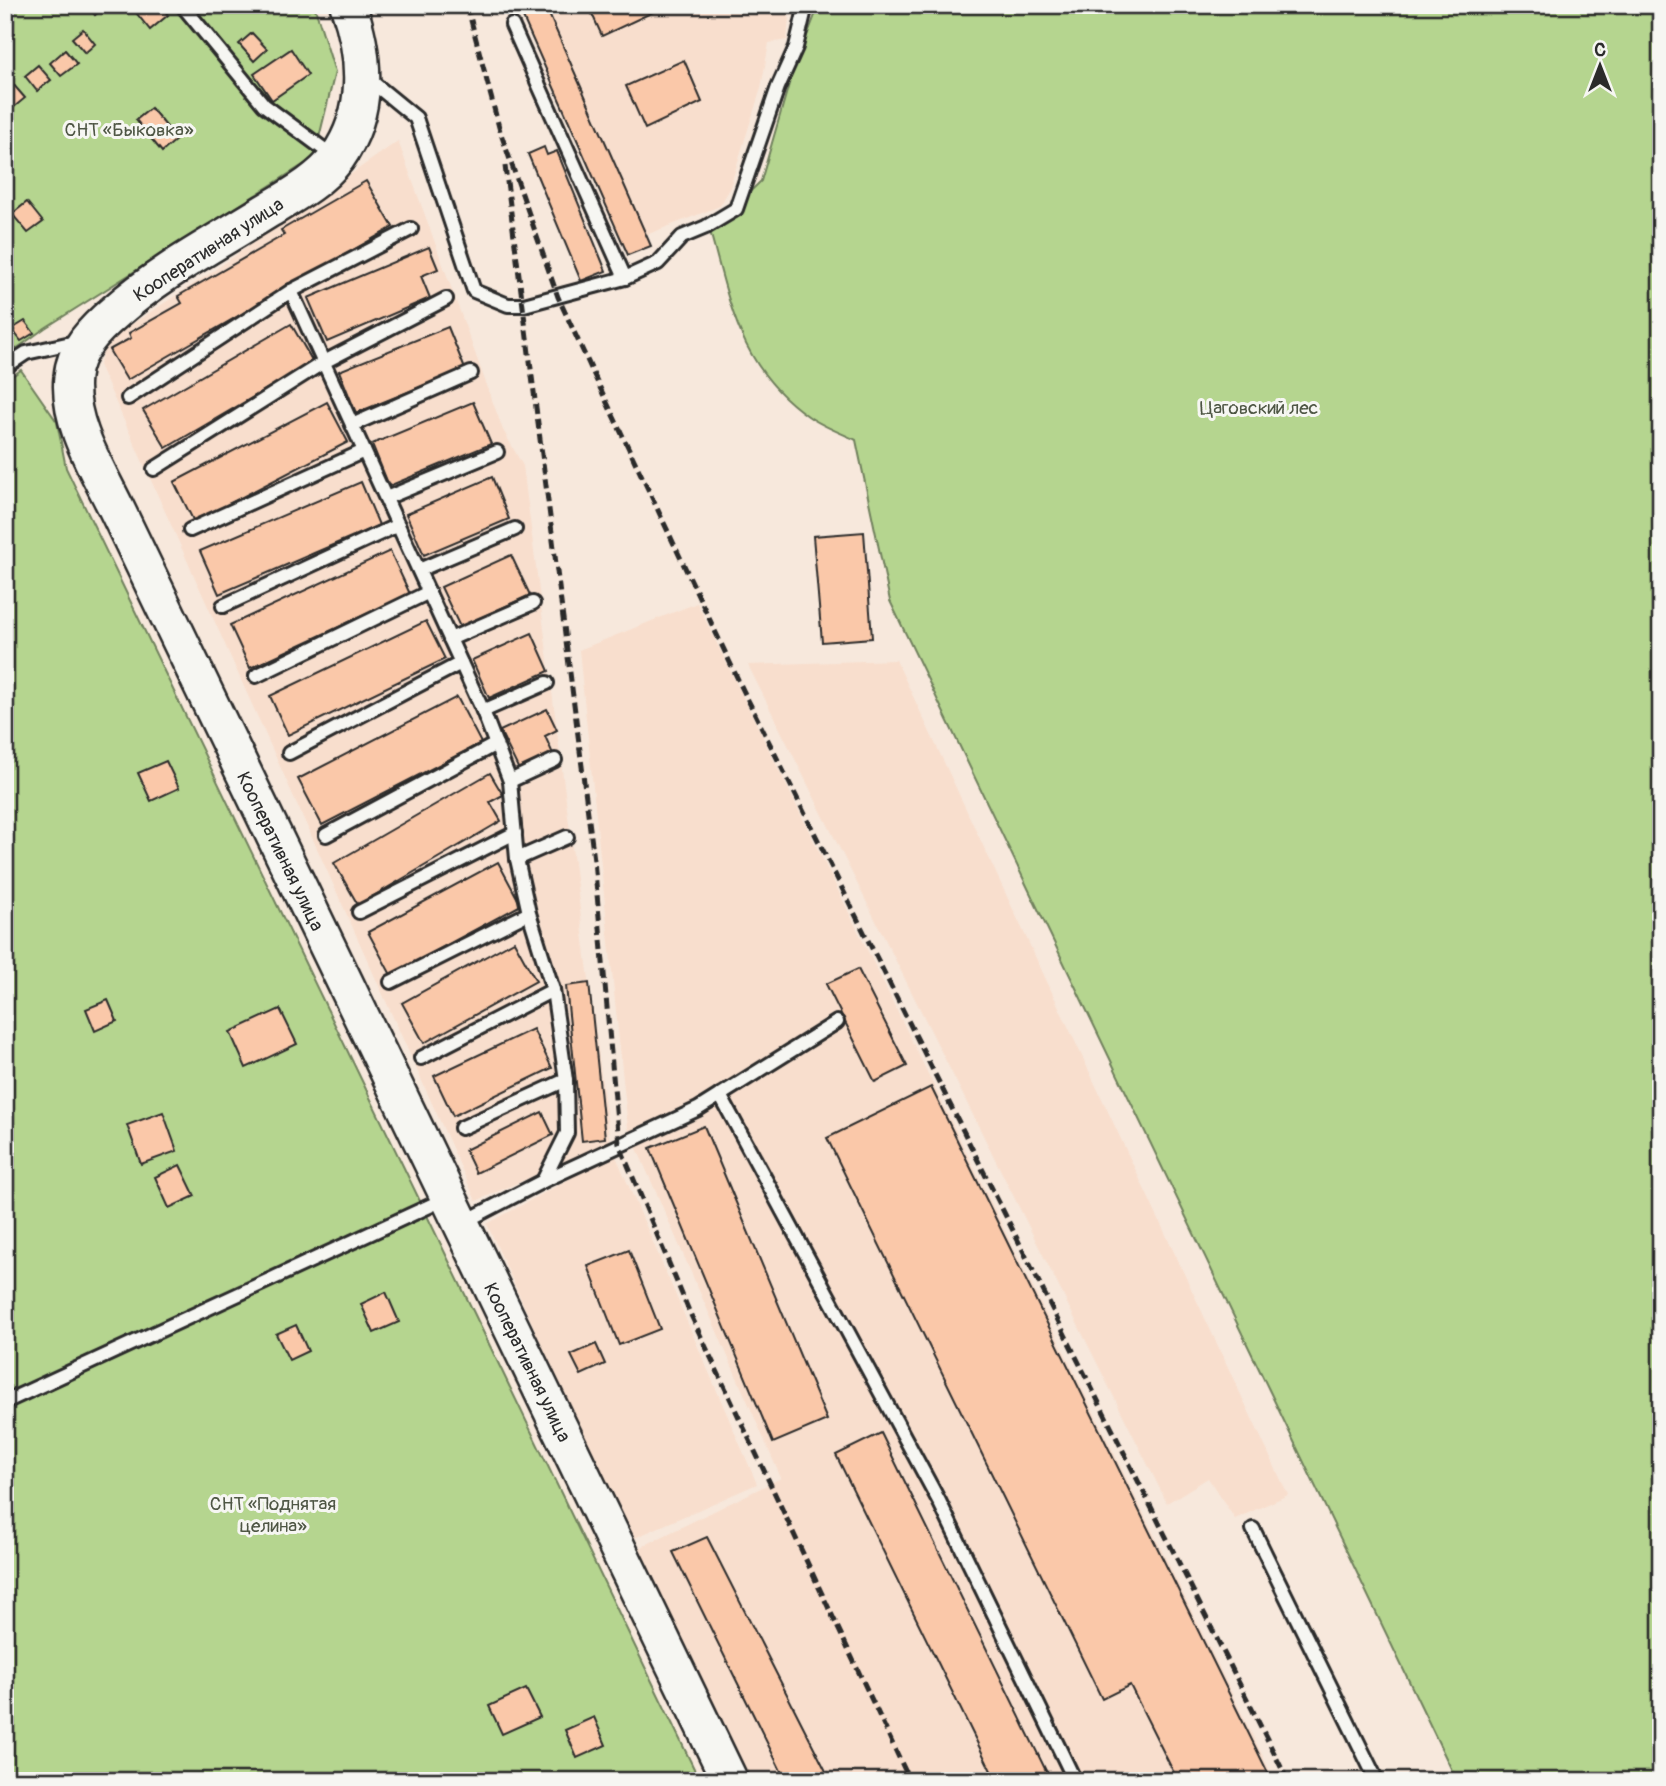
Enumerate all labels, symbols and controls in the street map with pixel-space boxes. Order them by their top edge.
north arrow [1564,32,1634,102]
text: С [1594,38,1606,62]
park label: СНТ «Быковка» [64,118,194,142]
street label: Кооперативная улица [129,192,288,307]
park label: Цаговский лес [1200,396,1319,420]
street label: Кооперативная улица [231,768,329,935]
street label: Кооперативная улица [478,1279,576,1446]
park label: СНТ «Поднятая целина» [210,1492,336,1538]

